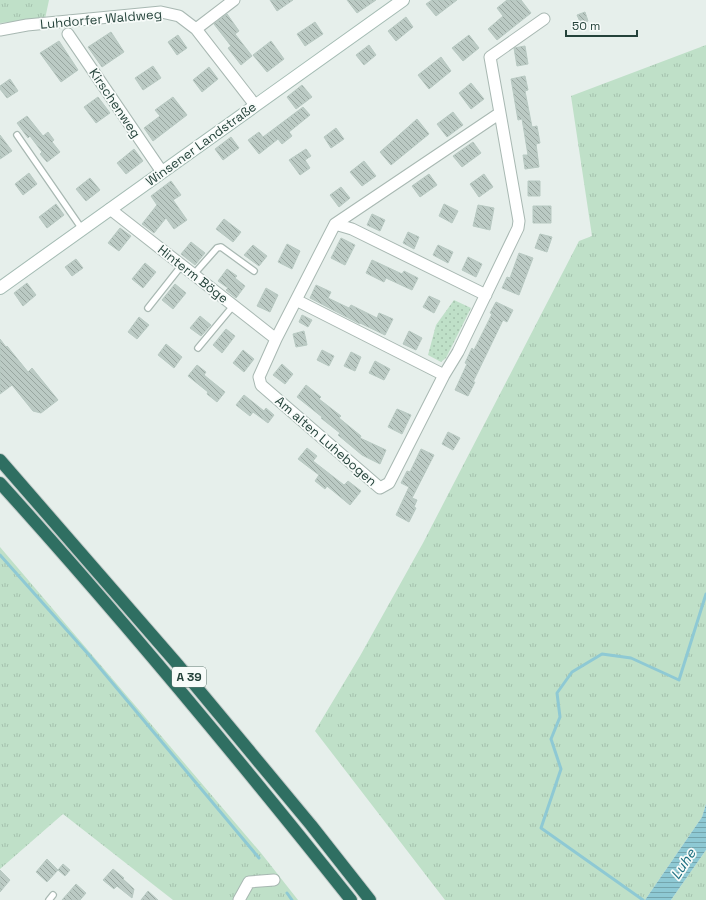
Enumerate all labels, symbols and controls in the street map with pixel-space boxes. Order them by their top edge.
street label: Luhdorfer Waldweg [39,5,163,33]
scale bar [566,12,637,38]
text: 50 m [572,18,600,34]
street label: Kirschenweg [85,65,145,141]
street label: Winsener Landstraße [142,98,260,190]
street label: Hinterm Böge [154,241,232,307]
street label: Am alten Luhebogen [272,392,380,490]
road number: A 39 [172,667,206,687]
water label: Luhe [666,845,700,883]

